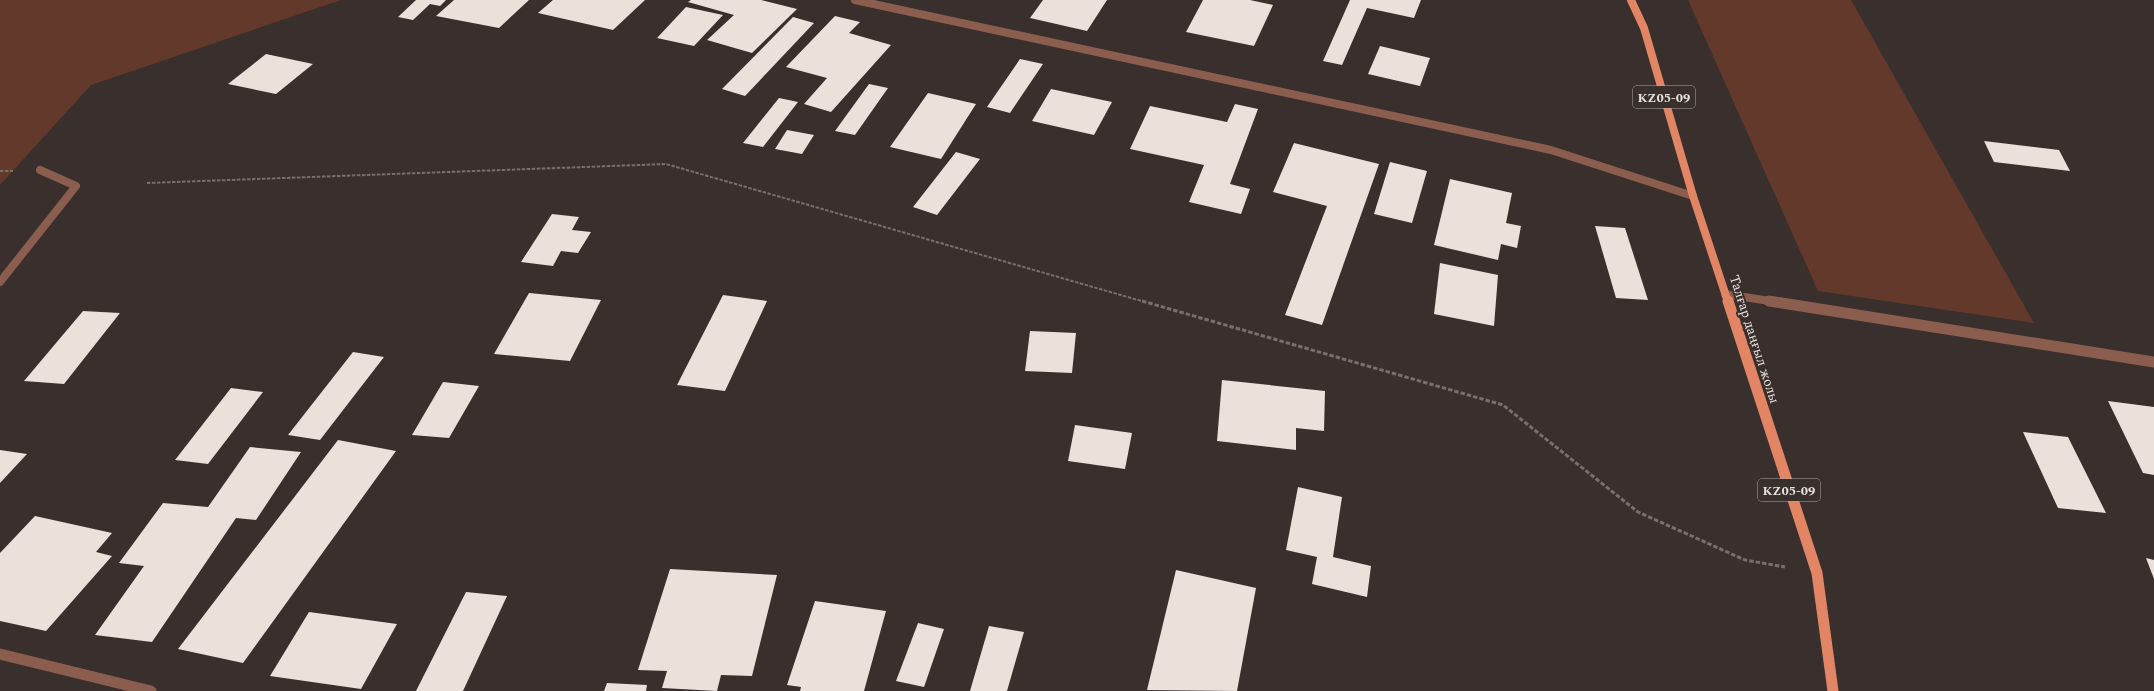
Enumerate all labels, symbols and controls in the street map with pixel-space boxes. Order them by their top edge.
road number: KZ05-09 [1633,86,1695,108]
street label: Талғар даңғыл жолы [1724,272,1785,406]
road number: KZ05-09 [1758,479,1820,501]

